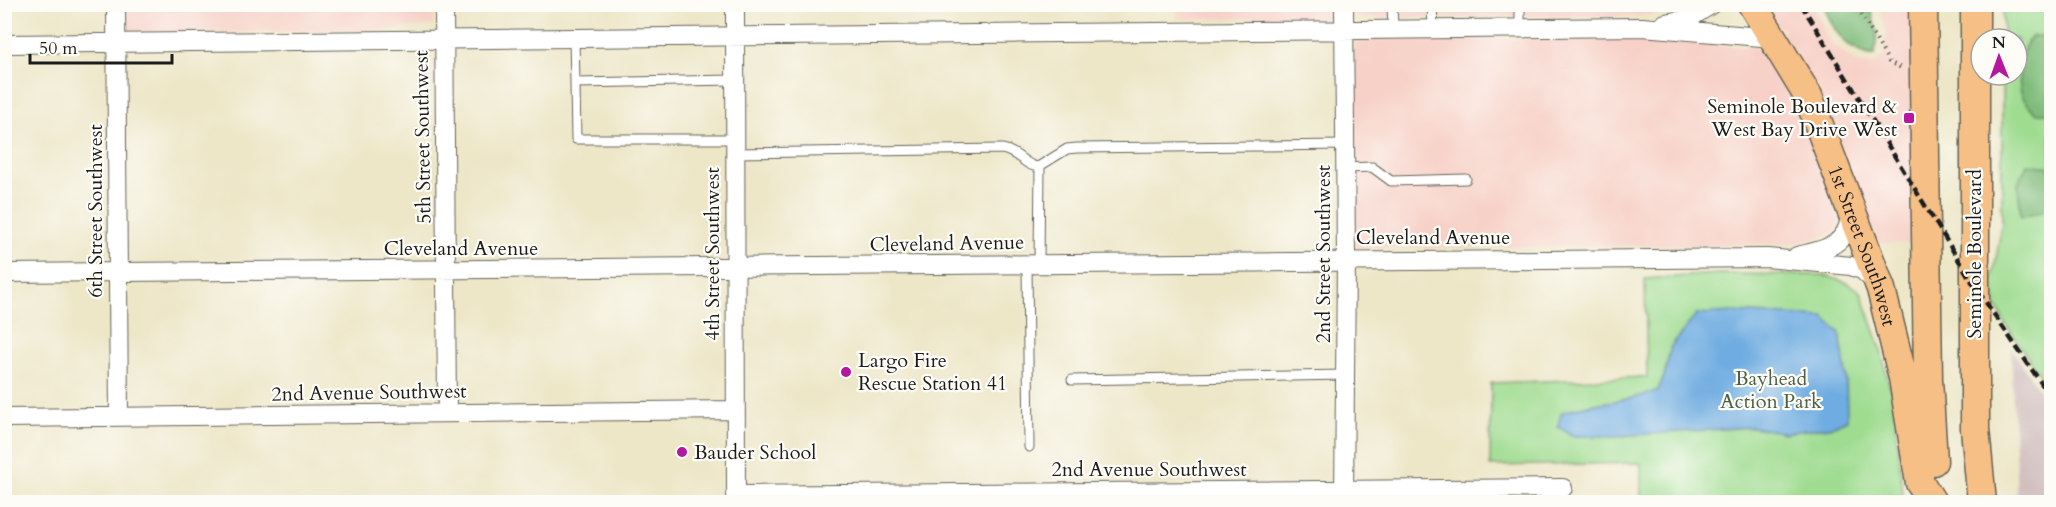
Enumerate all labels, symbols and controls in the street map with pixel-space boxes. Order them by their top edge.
scale bar [30,27,172,65]
north arrow [1969,27,2029,87]
text: N [1992,32,2006,54]
text: 50 m [39,36,78,61]
street label: 5th Street Southwest [407,49,438,224]
place label: Seminole Boulevard & West Bay Drive West [1707,93,1898,143]
marker: Seminole Boulevard & West Bay Drive West [1902,111,1916,125]
street label: 6th Street Southwest [82,124,109,298]
street label: 1st Street Southwest [1821,161,1903,330]
street label: 2nd Street Southwest [1310,164,1337,343]
street label: 4th Street Southwest [699,167,726,341]
street label: Seminole Boulevard [1961,169,1988,339]
street label: Cleveland Avenue [1356,224,1510,251]
street label: Cleveland Avenue [869,229,1025,258]
street label: Cleveland Avenue [384,235,538,262]
place label: Largo Fire Rescue Station 41 [858,347,1007,397]
marker: Largo Fire Rescue Station 41 [839,365,853,379]
park label: Bayhead Action Park [1720,365,1822,415]
street label: 2nd Avenue Southwest [271,377,467,408]
place label: Bauder School [694,439,816,466]
marker: Bauder School [675,445,689,459]
street label: 2nd Avenue Southwest [1051,456,1247,483]

